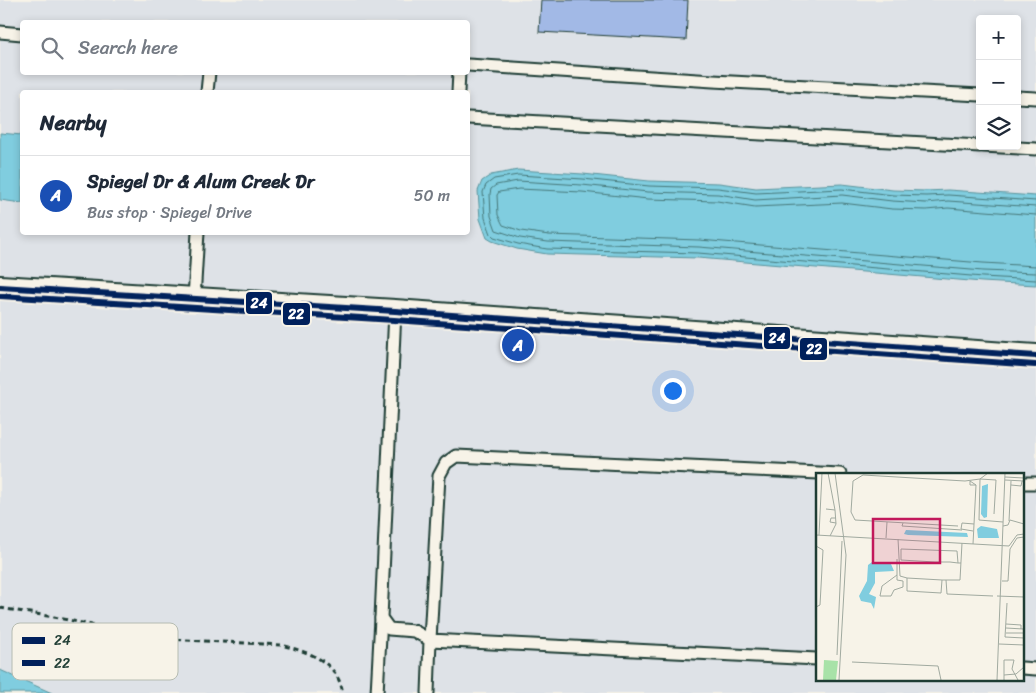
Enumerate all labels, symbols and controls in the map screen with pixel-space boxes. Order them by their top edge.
map controls [976,15,1021,150]
button: + [976,15,1021,60]
search box [20,20,470,75]
text: Search here [78,31,178,64]
icon: search [38,34,66,62]
button: − [976,60,1021,105]
text: Nearby [40,104,106,142]
button: layers [976,105,1021,150]
text: Spiegel Dr & Alum Creek Dr [87,165,315,198]
text: A [51,181,61,210]
text: 50 m [414,181,450,210]
text: Bus stop · Spiegel Drive [87,198,252,227]
line badge: 24 [245,291,273,315]
text: 24 [250,291,268,316]
line badge: 22 [282,302,311,326]
text: 22 [287,302,305,327]
pin: A [502,326,534,364]
line badge: 24 [763,326,791,350]
text: 24 [768,326,786,351]
line badge: 22 [799,337,828,361]
text: 22 [805,337,823,362]
your location [660,378,686,404]
inset map [816,473,1024,680]
legend [12,623,178,680]
text: 24 [54,628,71,653]
text: 22 [54,651,70,676]

